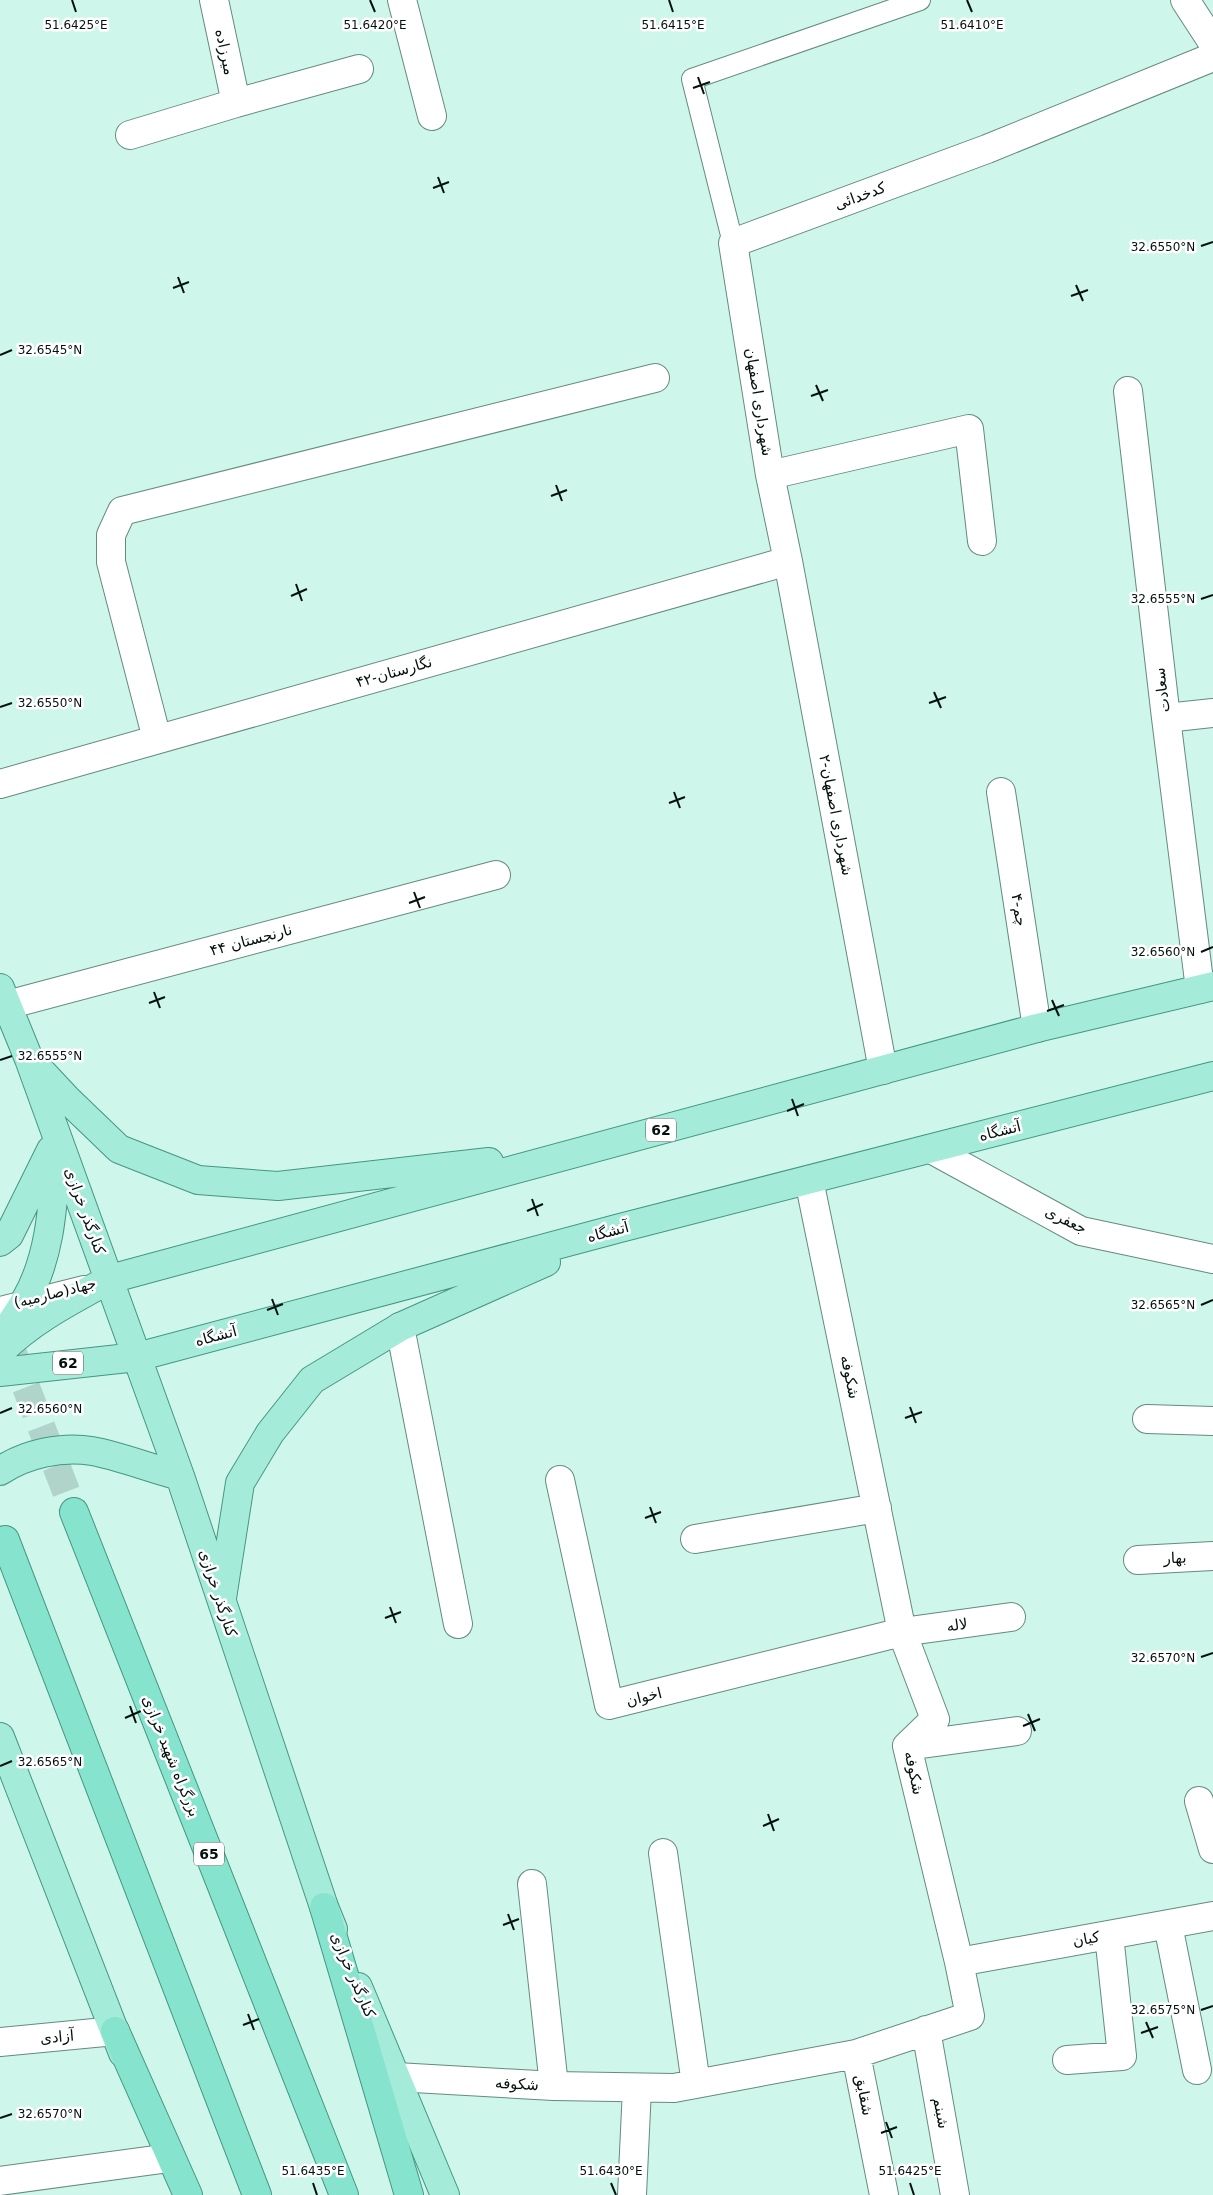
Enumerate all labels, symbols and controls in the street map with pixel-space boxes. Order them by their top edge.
text: 51.6425°E [44,18,108,32]
text: 51.6420°E [343,18,407,32]
text: 51.6415°E [641,18,705,32]
text: 51.6410°E [940,18,1004,32]
street label: میرزاده [211,27,239,77]
street label: کدخدائی [832,178,889,214]
text: 32.6550°N [1131,240,1195,254]
text: 32.6545°N [18,343,82,357]
street label: شهرداری اصفهان [742,347,776,457]
text: 32.6555°N [1131,592,1195,606]
street label: ۴۲-نگارستان [354,653,434,691]
street label: سعادت [1150,666,1174,714]
text: 32.6550°N [18,696,82,710]
street label: ۲-شهرداری اصفهان [815,753,857,877]
street label: ۴-چم [1008,892,1030,928]
street label: ۴۴ نارنجستان [208,920,294,960]
text: 32.6560°N [1131,945,1195,959]
text: 32.6555°N [18,1049,82,1063]
street label: آتشگاه [977,1117,1024,1145]
road number: 62 [646,1118,676,1142]
street label: کنارگذر خرازی [61,1165,109,1258]
street label: جعفری [1042,1202,1090,1238]
street label: آتشگاه [585,1218,632,1246]
street label: جهاد(صارمیه) [12,1274,98,1312]
text: 32.6565°N [1131,1298,1195,1312]
street label: آتشگاه [193,1322,240,1350]
road number: 62 [53,1352,83,1375]
street label: شکوفه [837,1354,863,1400]
text: 32.6560°N [18,1402,82,1416]
street label: کنارگذر خرازی [195,1547,241,1640]
street label: بهار [1162,1549,1187,1567]
street label: لاله [945,1615,969,1635]
text: 32.6570°N [1131,1651,1195,1665]
street label: اخوان [624,1684,664,1710]
street label: بزرگراه شهید خرازی [138,1693,204,1819]
street label: شکوفه [901,1750,927,1796]
text: 32.6565°N [18,1755,82,1769]
road number: 65 [194,1842,224,1866]
street label: کیان [1071,1928,1102,1950]
street label: کنارگذر خرازی [327,1929,379,2021]
text: 32.6575°N [1131,2003,1195,2017]
street label: آزادی [39,2026,76,2047]
street label: شقایق [851,2073,877,2117]
street label: شکوفه [495,2074,539,2094]
street label: شبنم [929,2096,953,2130]
text: 32.6570°N [18,2107,82,2121]
text: 51.6435°E [281,2164,345,2178]
text: 51.6430°E [579,2164,643,2178]
text: 51.6425°E [878,2164,942,2178]

